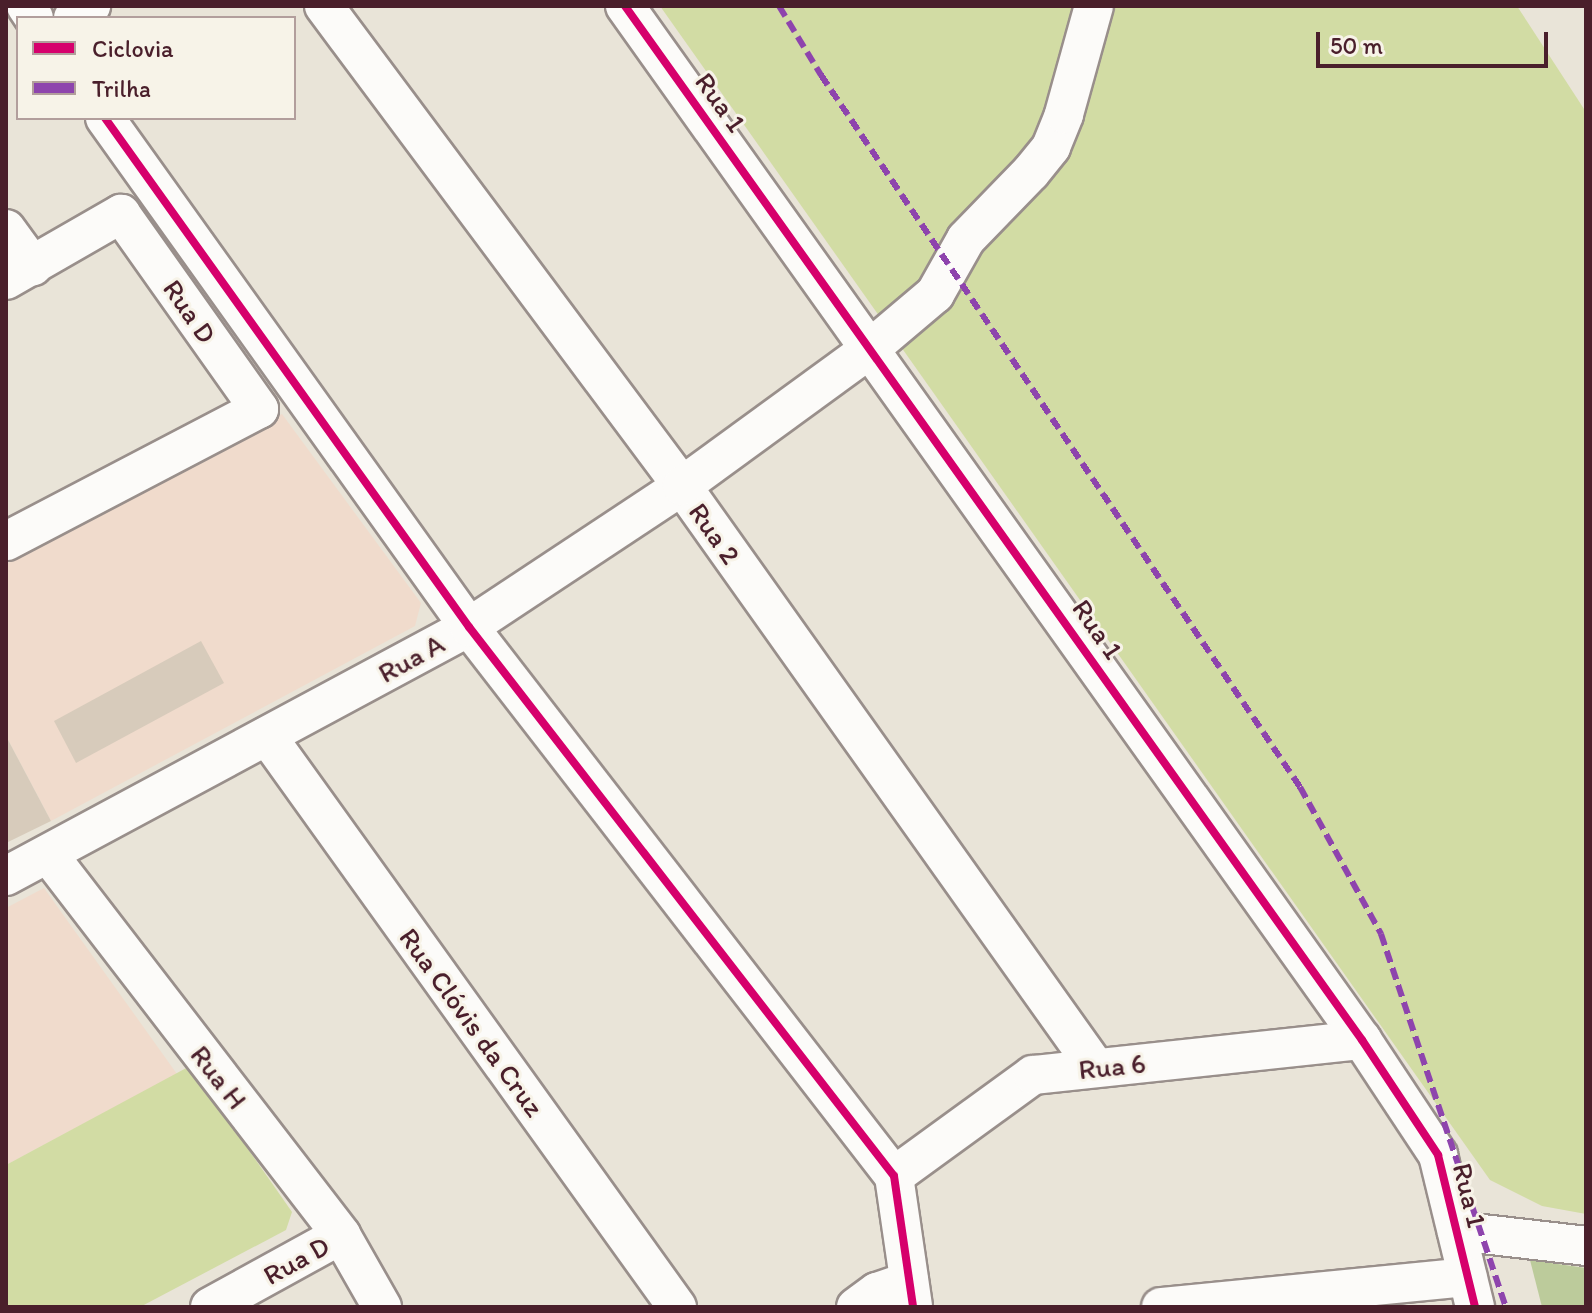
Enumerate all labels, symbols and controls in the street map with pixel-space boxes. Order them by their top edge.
legend [16,16,296,120]
scale bar [1320,16,1552,66]
text: 50 m [1330,31,1383,60]
text: Ciclovia [92,34,174,63]
street label: Rua 1 [688,66,754,138]
text: Trilha [92,74,151,103]
street label: Rua D [156,272,224,350]
street label: Rua 2 [682,496,748,570]
street label: Rua 1 [1065,593,1131,665]
street label: Rua A [372,626,450,690]
street label: Rua Clóvis da Cruz [392,921,552,1123]
street label: Rua H [184,1038,254,1116]
street label: Rua 6 [1077,1046,1147,1086]
street label: Rua 1 [1446,1159,1494,1231]
street label: Rua D [257,1228,335,1292]

